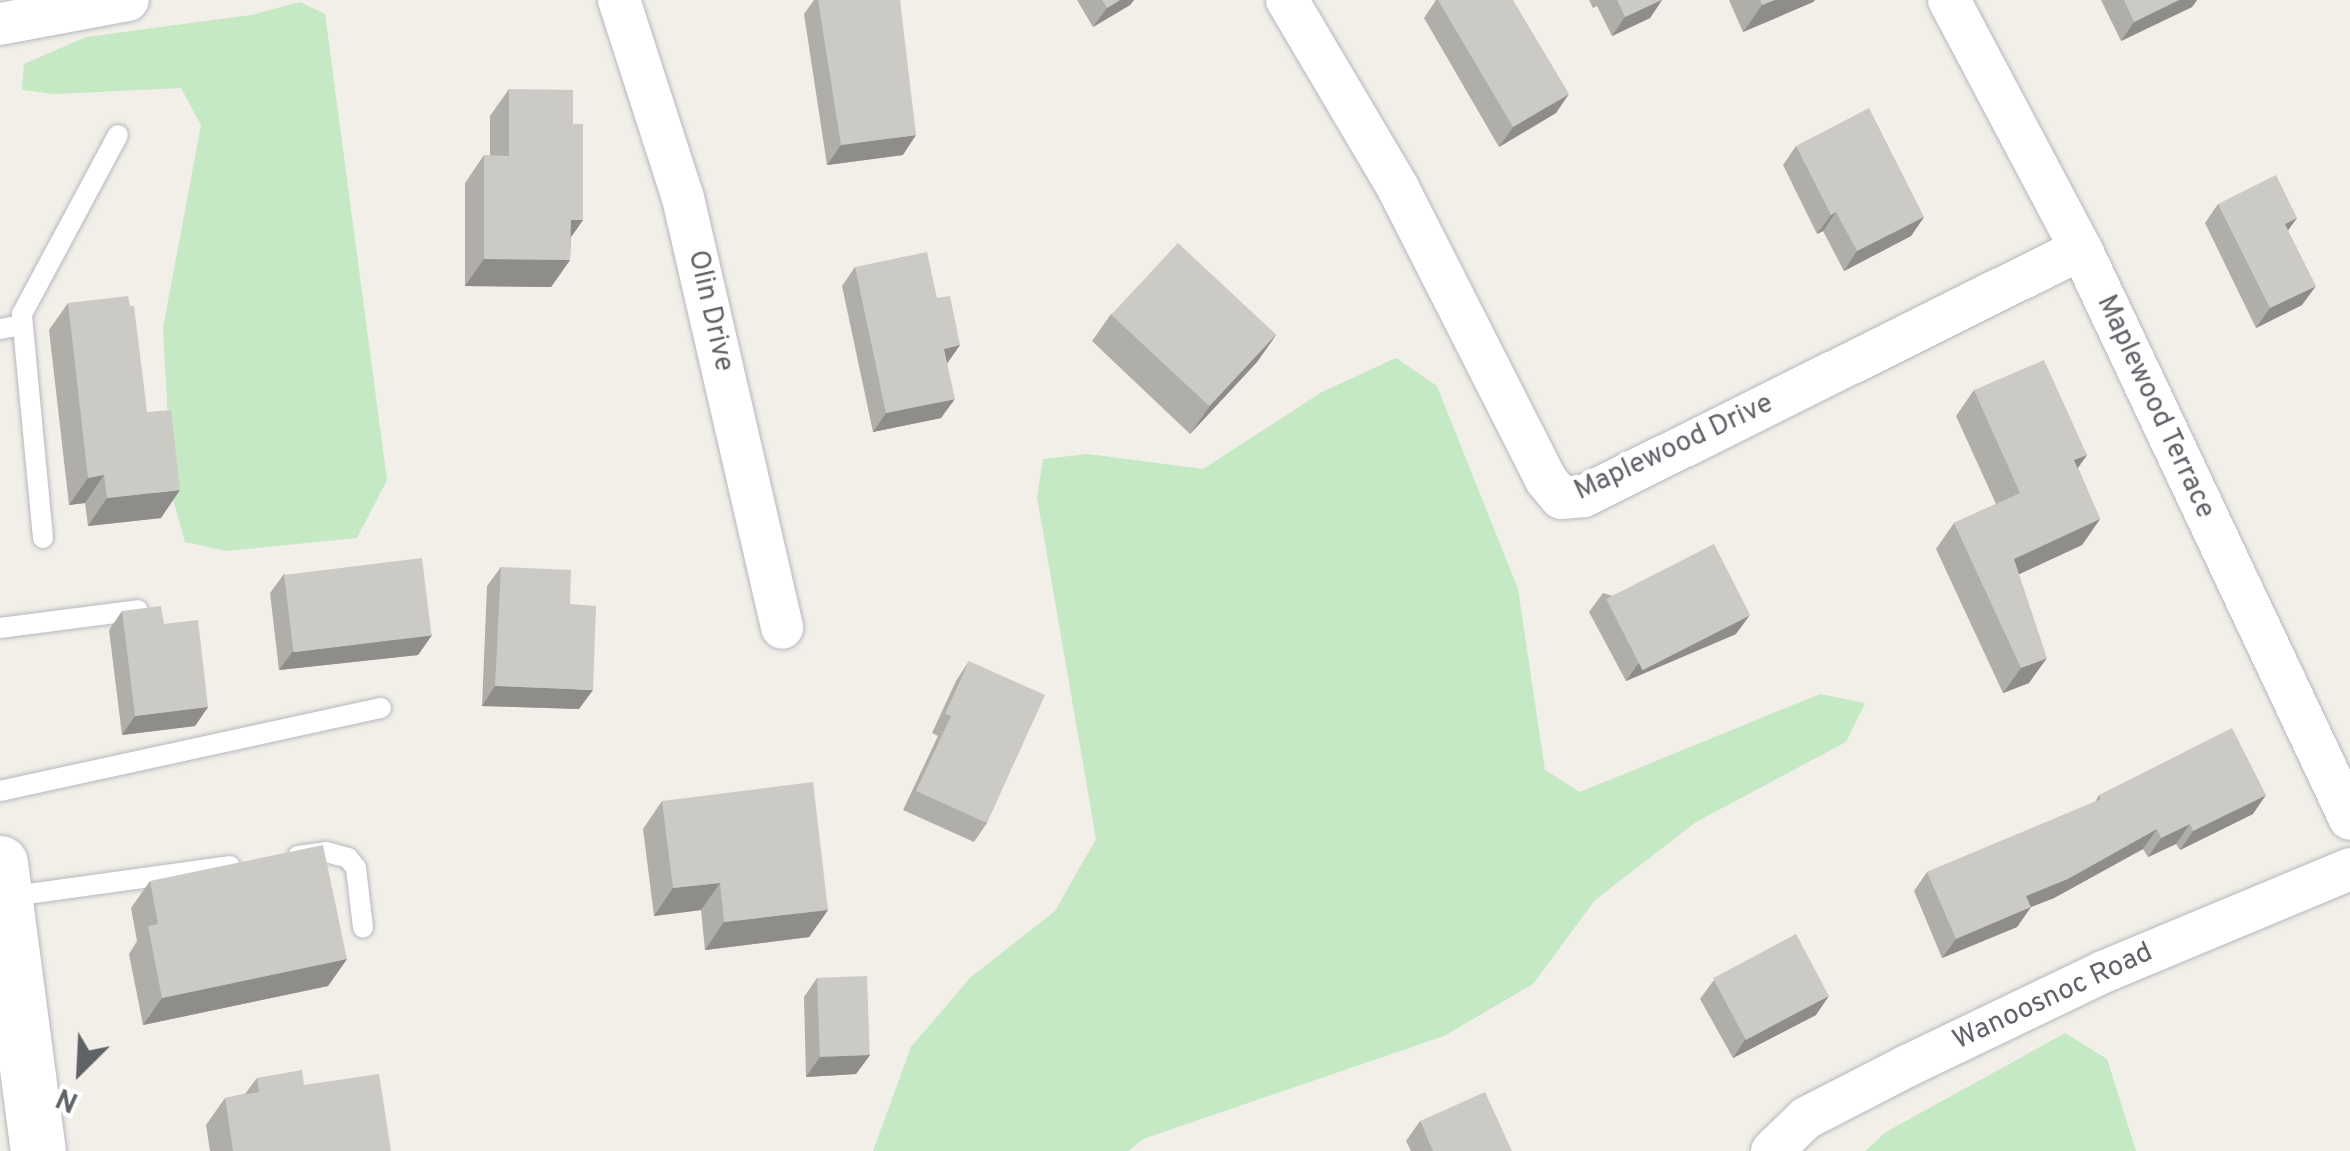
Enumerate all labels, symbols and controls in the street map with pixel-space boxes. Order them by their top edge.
street label: Olin Drive [680,247,740,375]
street label: Maplewood Terrace [2088,290,2222,524]
street label: Maplewood Drive [1569,387,1779,509]
street label: Wanoosnoc Road [1948,936,2158,1058]
north arrow [30,1021,130,1121]
text: N [51,1078,84,1119]

